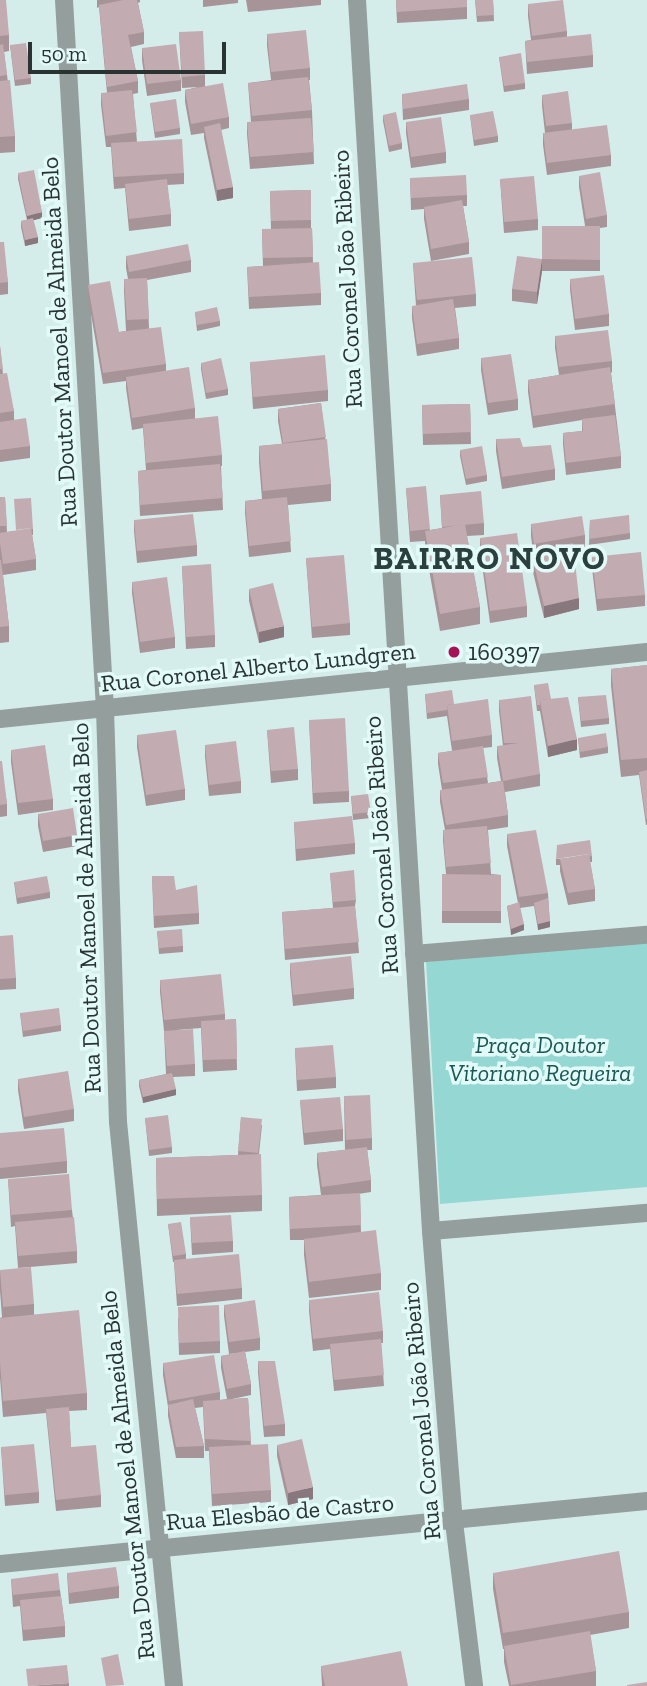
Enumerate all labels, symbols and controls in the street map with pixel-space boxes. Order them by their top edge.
scale bar [32,28,229,72]
text: 50 m [41,41,87,66]
street label: Rua Coronel João Ribeiro [326,149,368,409]
street label: Rua Doutor Manoel de Almeida Belo [35,156,83,528]
district label: BAIRRO NOVO [375,539,605,577]
street label: Rua Coronel Alberto Lundgren [99,636,417,698]
place label: 160397 [468,638,540,666]
marker: 160397 [446,644,462,660]
street label: Rua Coronel João Ribeiro [358,715,404,975]
street label: Rua Doutor Manoel de Almeida Belo [65,722,107,1094]
park label: Praça Doutor Vitoriano Regueira [449,1031,631,1087]
street label: Rua Coronel João Ribeiro [395,1281,447,1541]
street label: Rua Doutor Manoel de Almeida Belo [93,1289,161,1661]
street label: Rua Elesbão de Castro [165,1488,395,1536]

